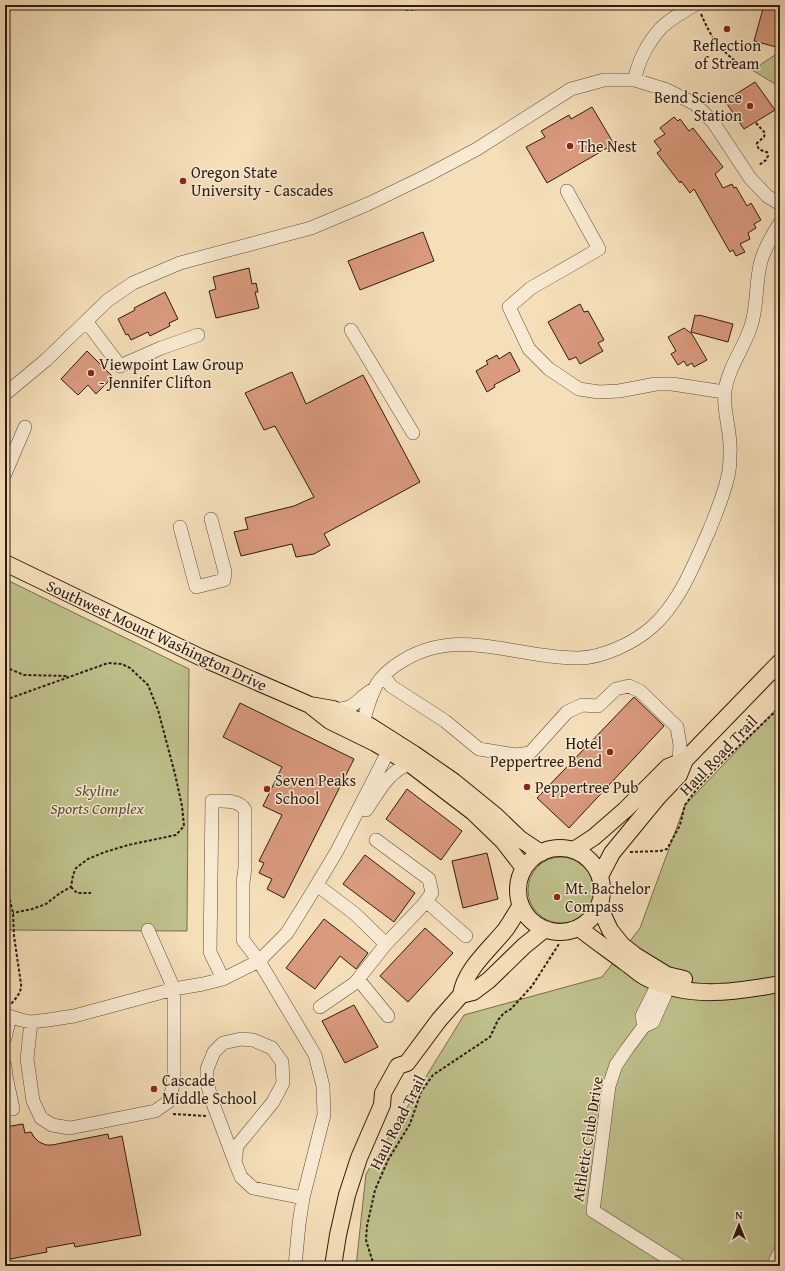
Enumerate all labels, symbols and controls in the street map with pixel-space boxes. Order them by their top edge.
marker: Reflection of Stream [722,24,732,34]
place label: Reflection of Stream [693,33,761,75]
place label: Bend Science Station [654,85,742,127]
marker: Bend Science Station [745,101,755,111]
place label: The Nest [578,134,637,158]
marker: The Nest [565,141,575,151]
place label: Oregon State University - Cascades [191,160,333,202]
marker: Oregon State University - Cascades [178,176,188,186]
place label: Viewpoint Law Group - Jennifer Clifton [99,352,244,394]
marker: Viewpoint Law Group - Jennifer Clifton [86,368,96,378]
street label: Southwest Mount Washington Drive [43,573,271,697]
street label: Haul Road Trail [673,709,763,801]
place label: Hotel Peppertree Bend [490,731,603,773]
marker: Hotel Peppertree Bend [605,747,615,757]
place label: Seven Peaks School [275,768,356,810]
place label: Peppertree Pub [535,775,639,799]
park label: Skyline Sports Complex [50,778,145,820]
marker: Peppertree Pub [522,782,532,792]
marker: Seven Peaks School [262,784,272,794]
place label: Mt. Bachelor Compass [565,876,651,918]
marker: Mt. Bachelor Compass [552,892,562,902]
place label: Cascade Middle School [162,1068,257,1110]
street label: Haul Road Trail [363,1070,431,1174]
street label: Athletic Club Drive [565,1075,609,1203]
marker: Cascade Middle School [149,1084,159,1094]
north arrow [719,1205,759,1245]
text: N [735,1207,743,1223]

